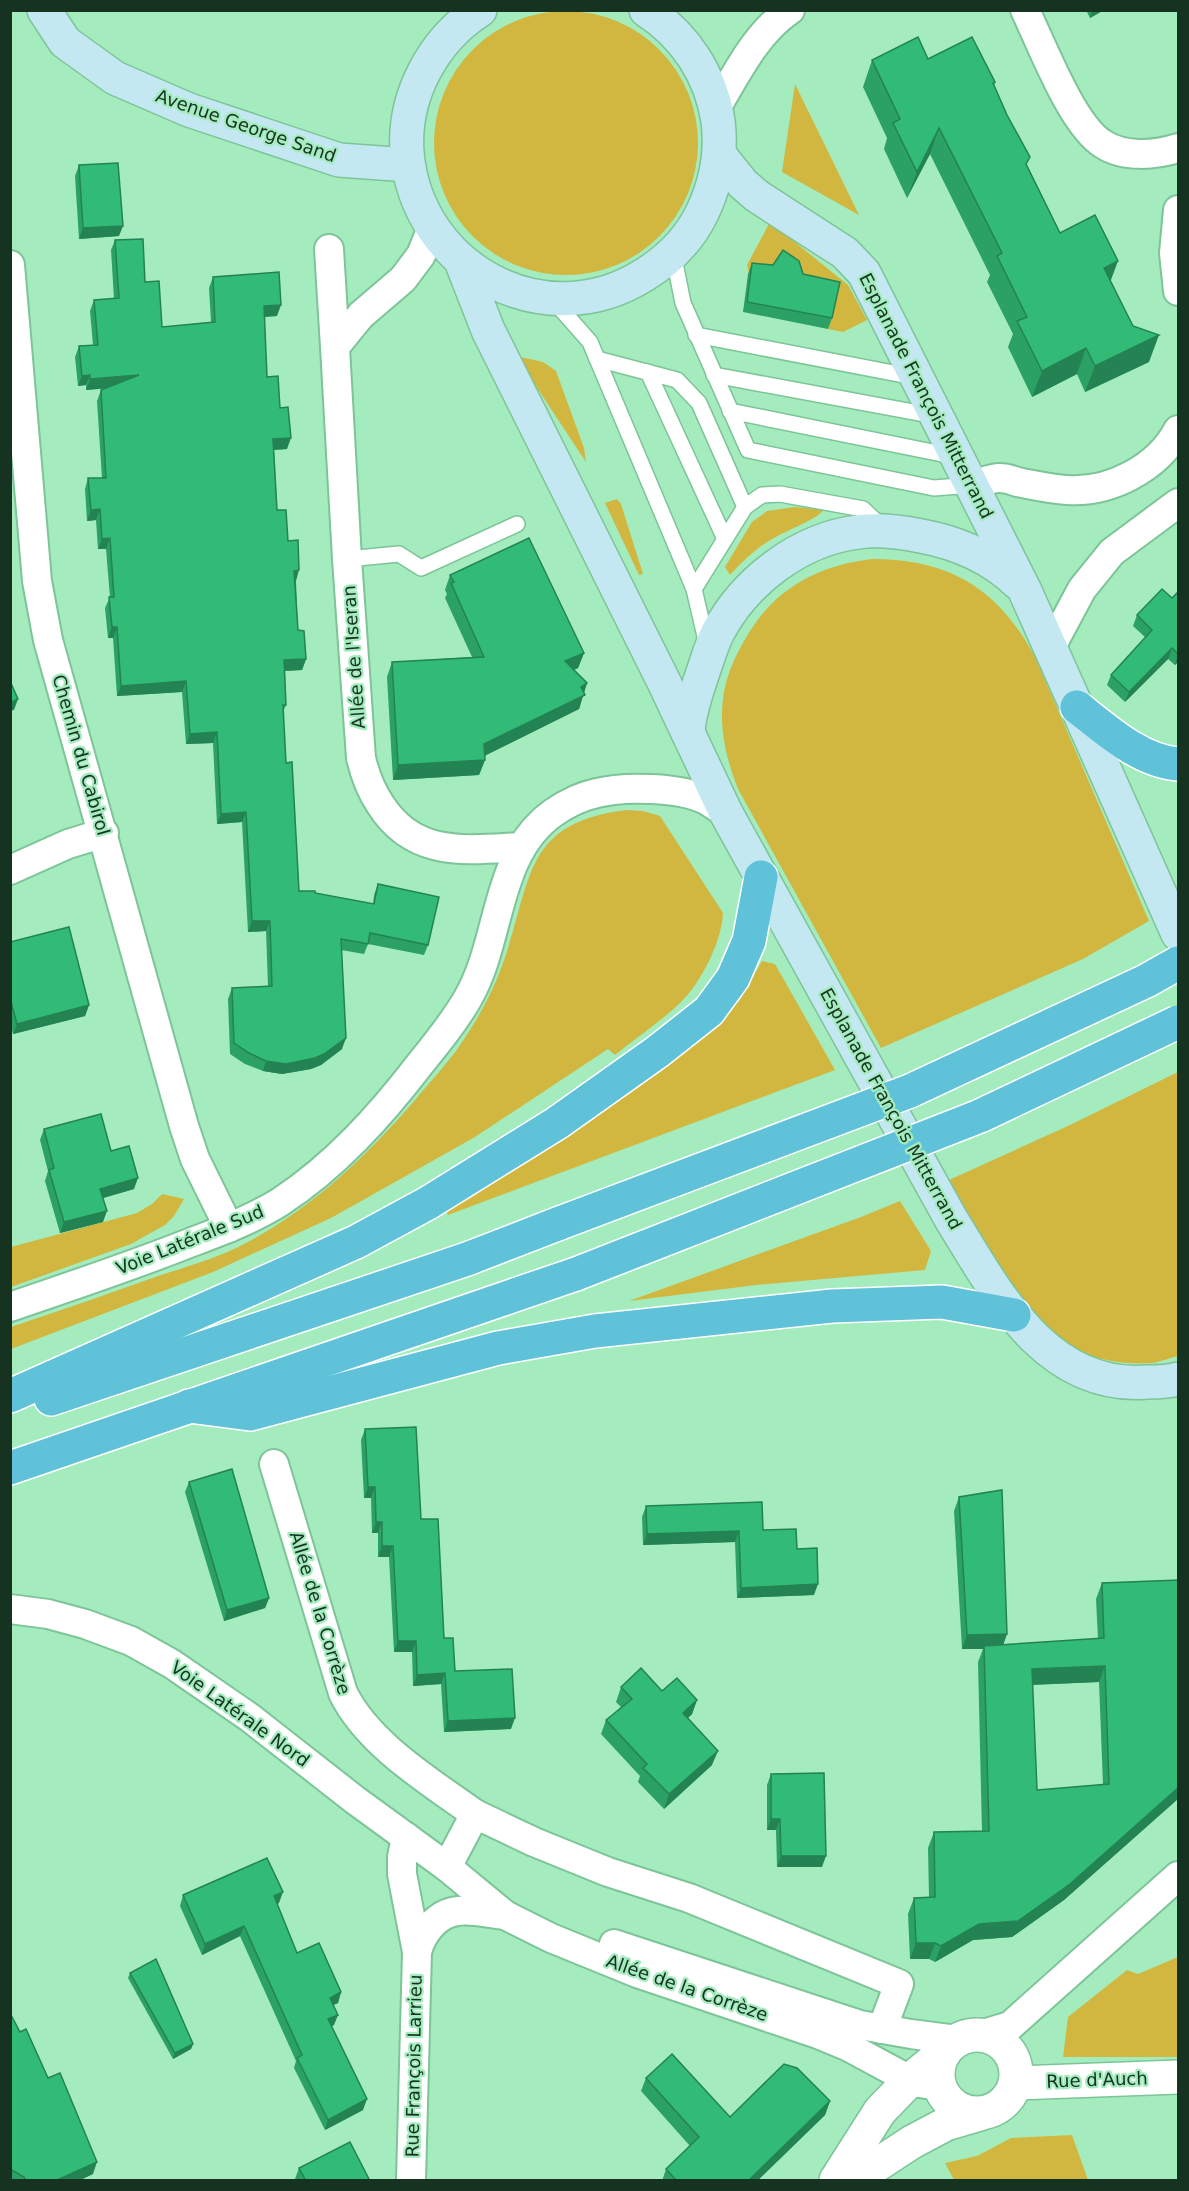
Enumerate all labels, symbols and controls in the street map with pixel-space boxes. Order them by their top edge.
street label: Avenue George Sand [153,85,339,166]
street label: Esplanade François Mitterrand [855,269,998,522]
street label: Allée de l'Iseran [338,584,369,730]
street label: Chemin du Cabirol [48,672,114,838]
street label: Esplanade François Mitterrand [816,984,967,1233]
street label: Voie Latérale Sud [113,1200,267,1279]
street label: Allée de la Corrèze [286,1529,355,1697]
street label: Voie Latérale Nord [167,1656,314,1771]
street label: Allée de la Corrèze [604,1950,771,2025]
street label: Rue François Larrieu [401,1974,426,2158]
street label: Rue d'Auch [1046,2067,1148,2092]

